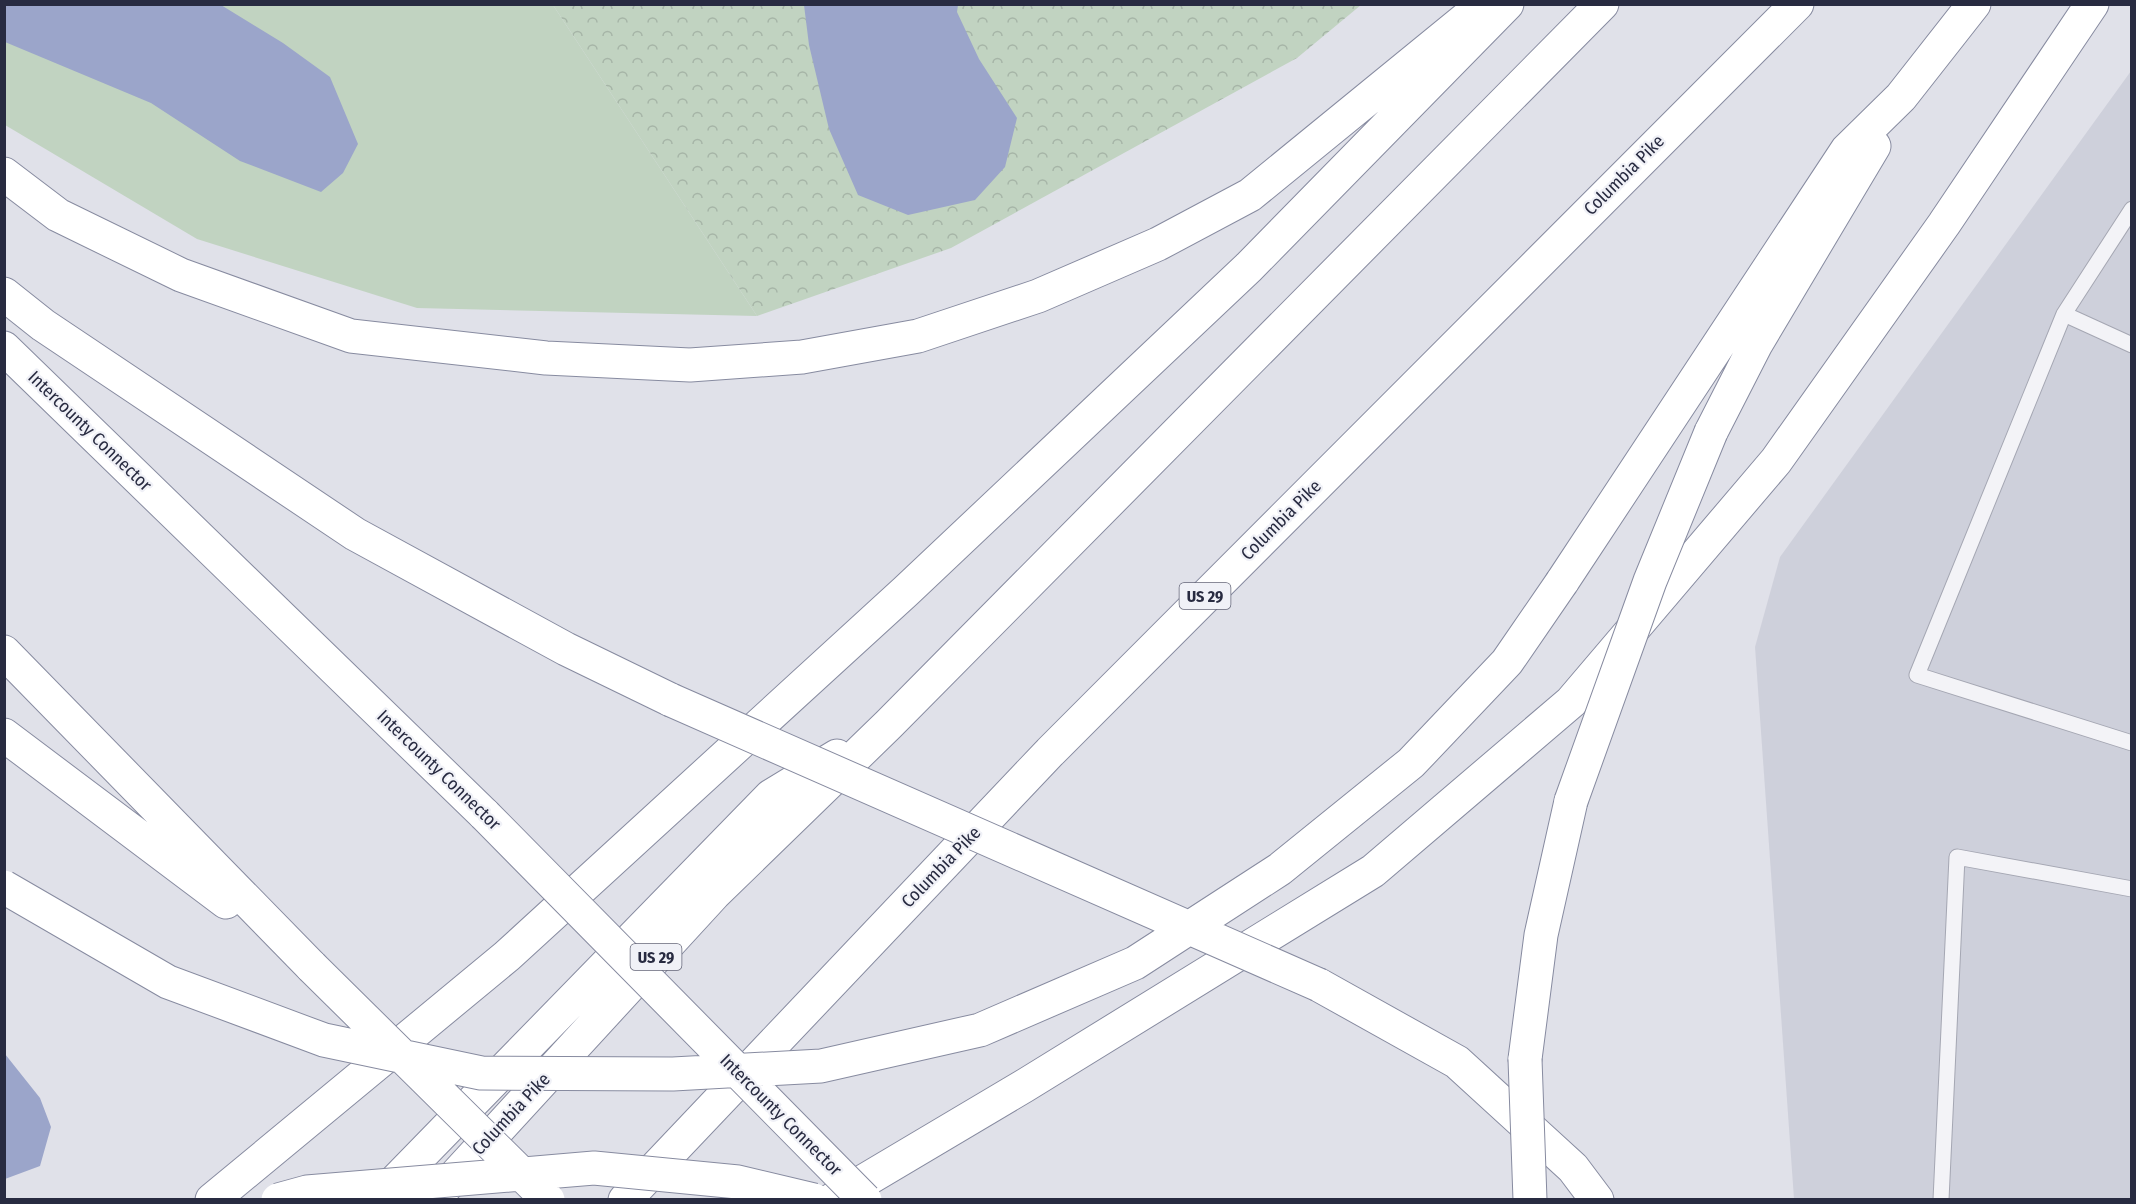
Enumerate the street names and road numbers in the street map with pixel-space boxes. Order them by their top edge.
street label: Columbia Pike [1579,130,1669,220]
street label: Intercounty Connector [24,366,157,496]
street label: Columbia Pike [1236,475,1326,565]
road number: US 29 [1180,583,1230,609]
street label: Intercounty Connector [373,705,506,835]
street label: Columbia Pike [897,822,985,912]
road number: US 29 [630,944,682,970]
street label: Intercounty Connector [715,1049,847,1181]
street label: Columbia Pike [467,1068,555,1160]

